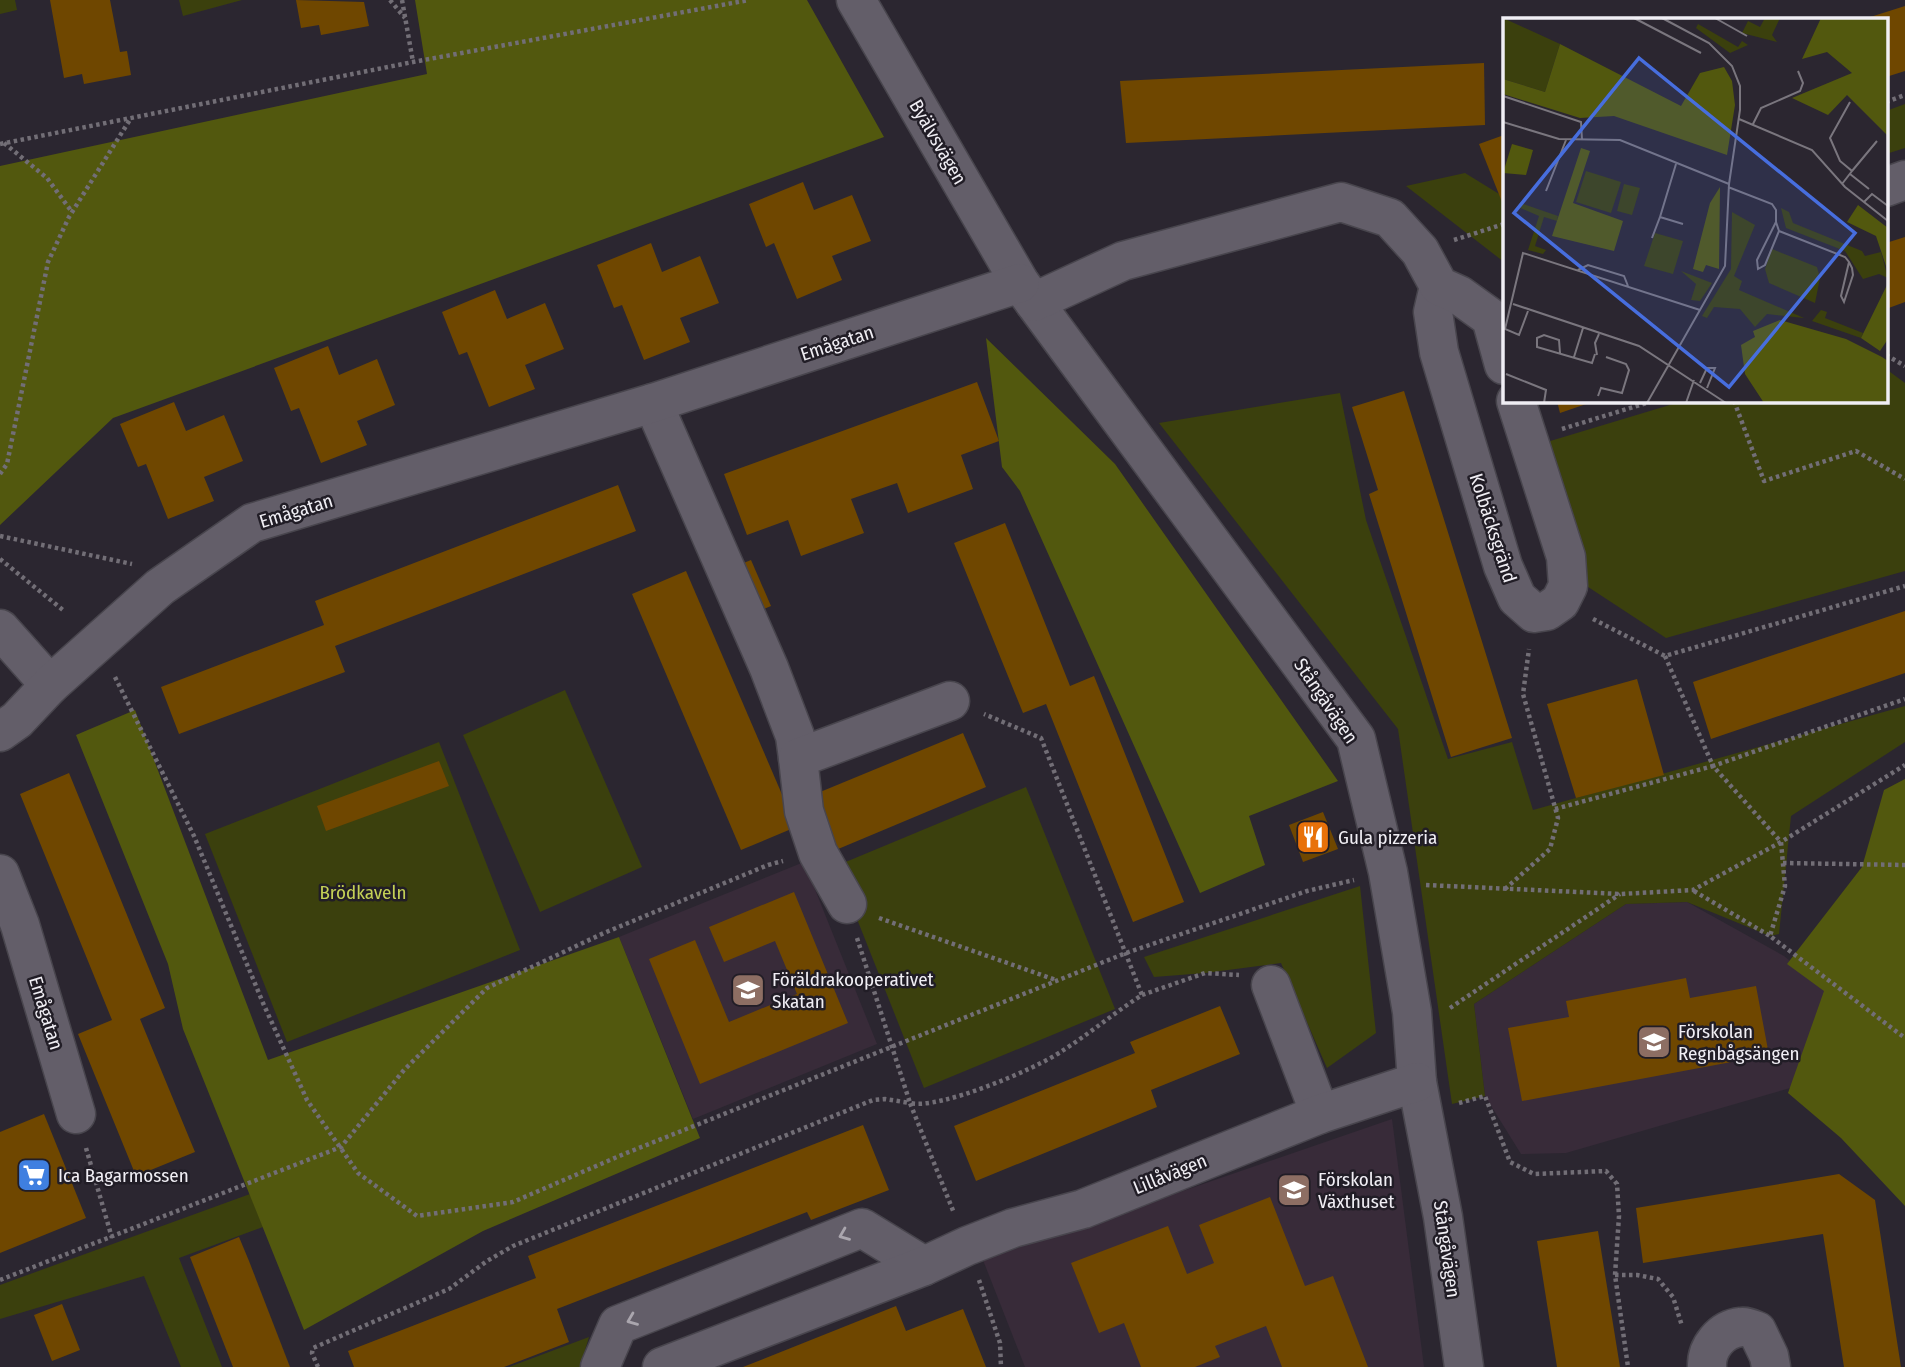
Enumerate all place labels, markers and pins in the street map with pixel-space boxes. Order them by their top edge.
restaurant icon: Gula pizzeria [1294,818,1332,856]
place label: Gula pizzeria [1338,826,1437,849]
place label: Föräldrakooperativet Skatan [772,968,935,1013]
school or university icon: Föräldrakooperativet Skatan [729,971,767,1009]
place label: Förskolan Regnbågsängen [1678,1020,1800,1065]
school or university icon: Förskolan Regnbågsängen [1635,1023,1673,1061]
supermarket icon: Ica Bagarmossen [15,1156,53,1194]
place label: Ica Bagarmossen [58,1164,189,1187]
place label: Förskolan Växthuset [1318,1168,1395,1213]
school or university icon: Förskolan Växthuset [1275,1171,1313,1209]

